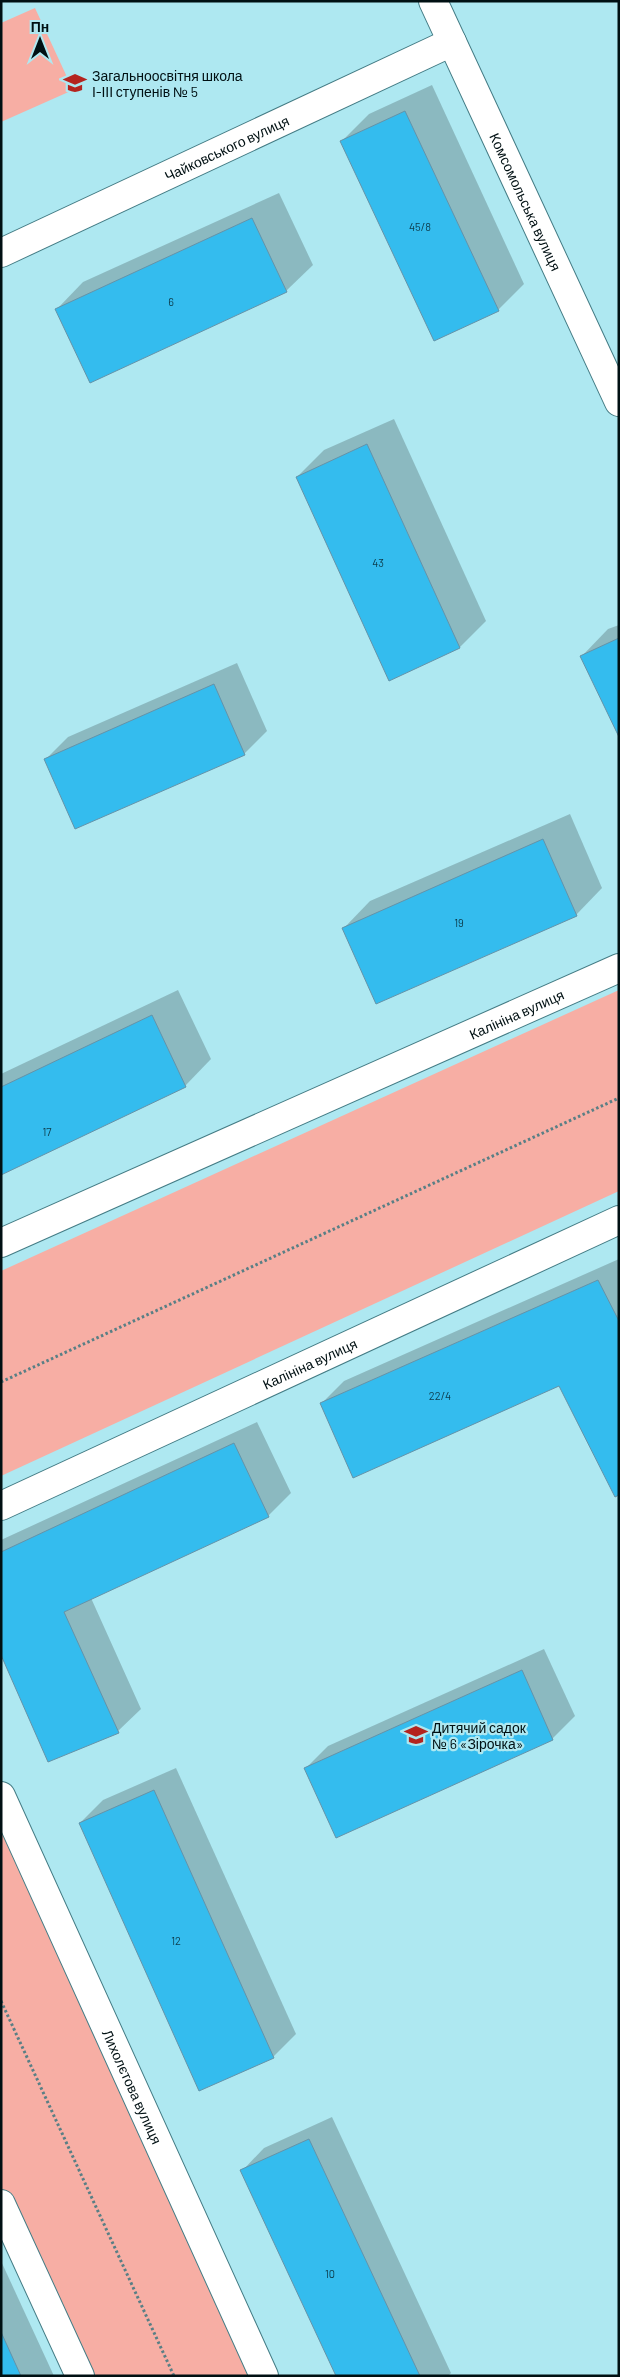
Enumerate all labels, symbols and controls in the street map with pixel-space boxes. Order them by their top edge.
north arrow [15,15,65,65]
text: Пн [31,18,49,35]
place label: Загальноосвітня школа І-ІІІ ступенів № 5 [92,67,243,100]
school or university icon: Загальноосвітня школа І-ІІІ ступенів № 5 [62,70,88,96]
street label: Чайковського вулиця [162,111,292,184]
street label: Комсомольська вулиця [487,130,565,273]
house number: 45/8 [409,220,431,233]
house number: 6 [168,295,174,308]
house number: 43 [372,556,384,569]
house number: 19 [454,916,464,929]
street label: Калініна вулиця [466,985,566,1042]
house number: 17 [42,1125,52,1138]
street label: Калініна вулиця [260,1334,359,1392]
house number: 22/4 [429,1389,451,1402]
place label: Дитячий садок № 6 «Зірочка» [432,1719,527,1752]
school or university icon: Дитячий садок № 6 «Зірочка» [403,1722,429,1748]
house number: 12 [171,1934,181,1947]
street label: Лихолєтова вулиця [99,2027,166,2147]
house number: 10 [325,2267,335,2280]

